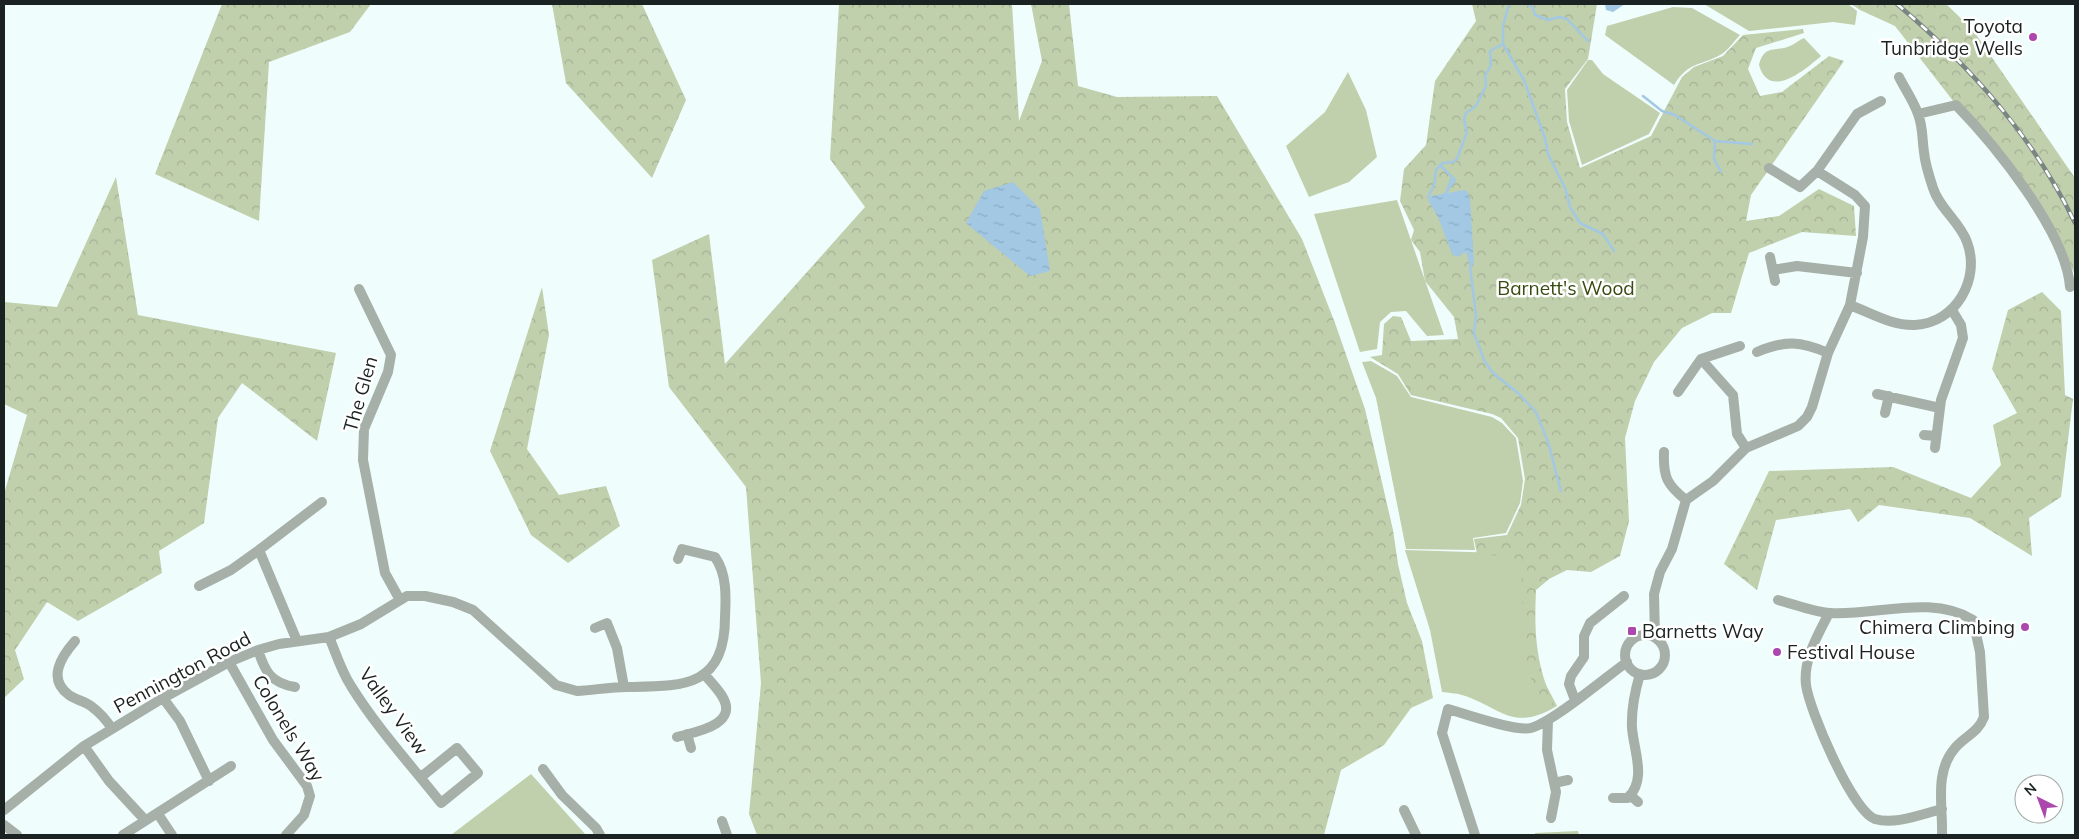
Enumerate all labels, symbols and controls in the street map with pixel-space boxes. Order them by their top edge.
place label: Toyota Tunbridge Wells [1881,14,2023,60]
marker: Toyota Tunbridge Wells [2027,31,2039,43]
park label: Barnett's Wood [1497,276,1635,300]
street label: The Glen [338,353,382,435]
place label: Chimera Climbing [1859,615,2015,639]
place label: Barnetts Way [1642,619,1764,643]
marker: Chimera Climbing [2019,621,2031,633]
marker: Barnetts Way [1626,625,1638,637]
street label: Pennington Road [109,626,255,718]
place label: Festival House [1787,640,1915,664]
marker: Festival House [1771,646,1783,658]
street label: Valley View [354,663,434,759]
street label: Colonels Way [248,670,330,786]
north arrow [2014,774,2064,824]
text: N [2020,779,2040,800]

